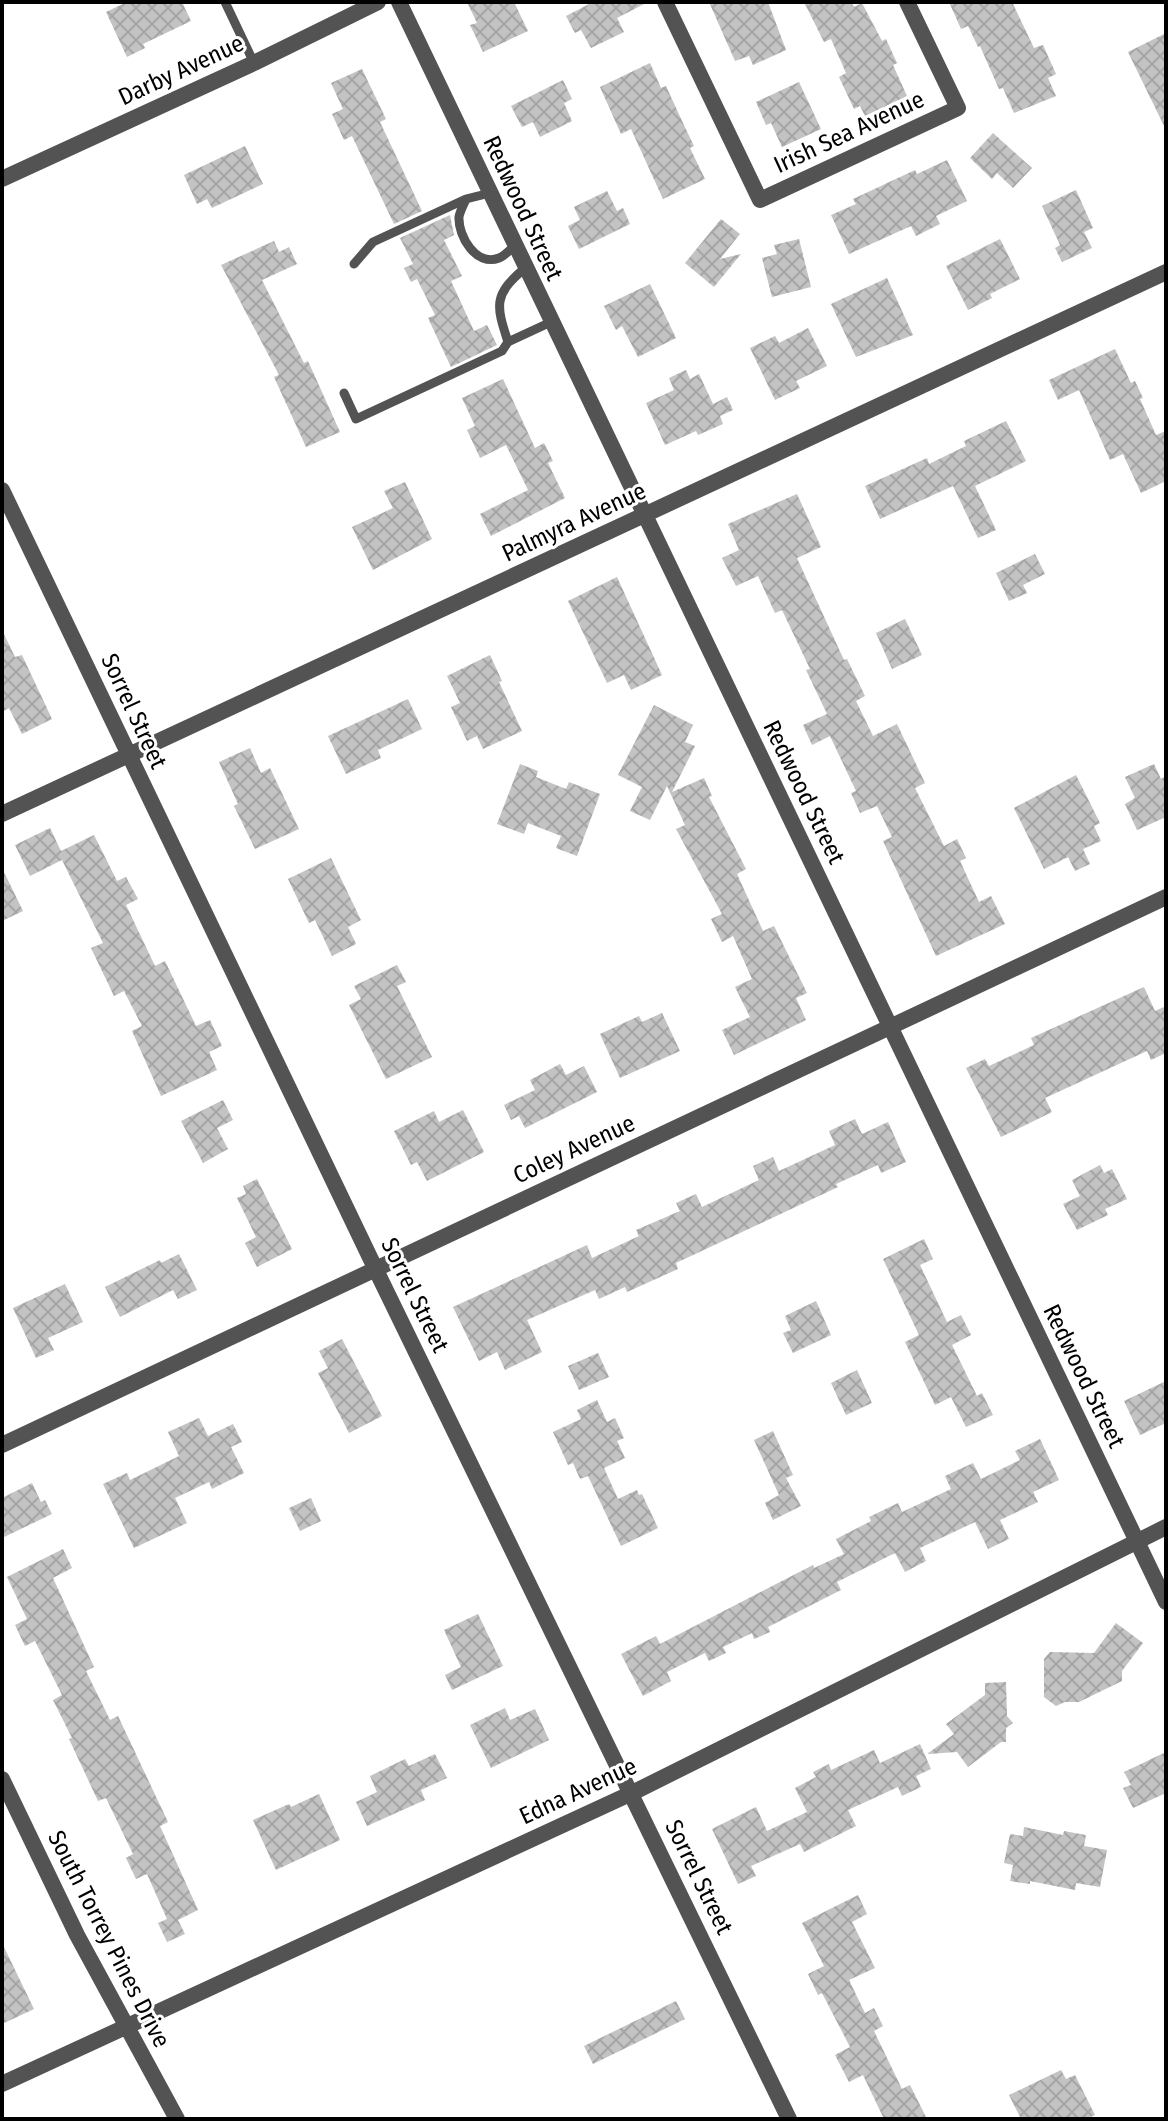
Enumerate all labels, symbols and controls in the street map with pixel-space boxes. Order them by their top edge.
street label: Darby Avenue [114,29,248,111]
street label: Irish Sea Avenue [770,85,928,179]
street label: Redwood Street [477,131,569,285]
street label: Palmyra Avenue [498,476,650,568]
street label: Sorrel Street [95,649,173,773]
street label: Redwood Street [757,716,851,868]
street label: Coley Avenue [509,1109,639,1189]
street label: Sorrel Street [375,1233,455,1357]
street label: Redwood Street [1037,1300,1131,1452]
street label: Edna Avenue [515,1752,641,1830]
street label: Sorrel Street [659,1815,739,1939]
street label: South Torrey Pines Drive [42,1826,176,2052]

